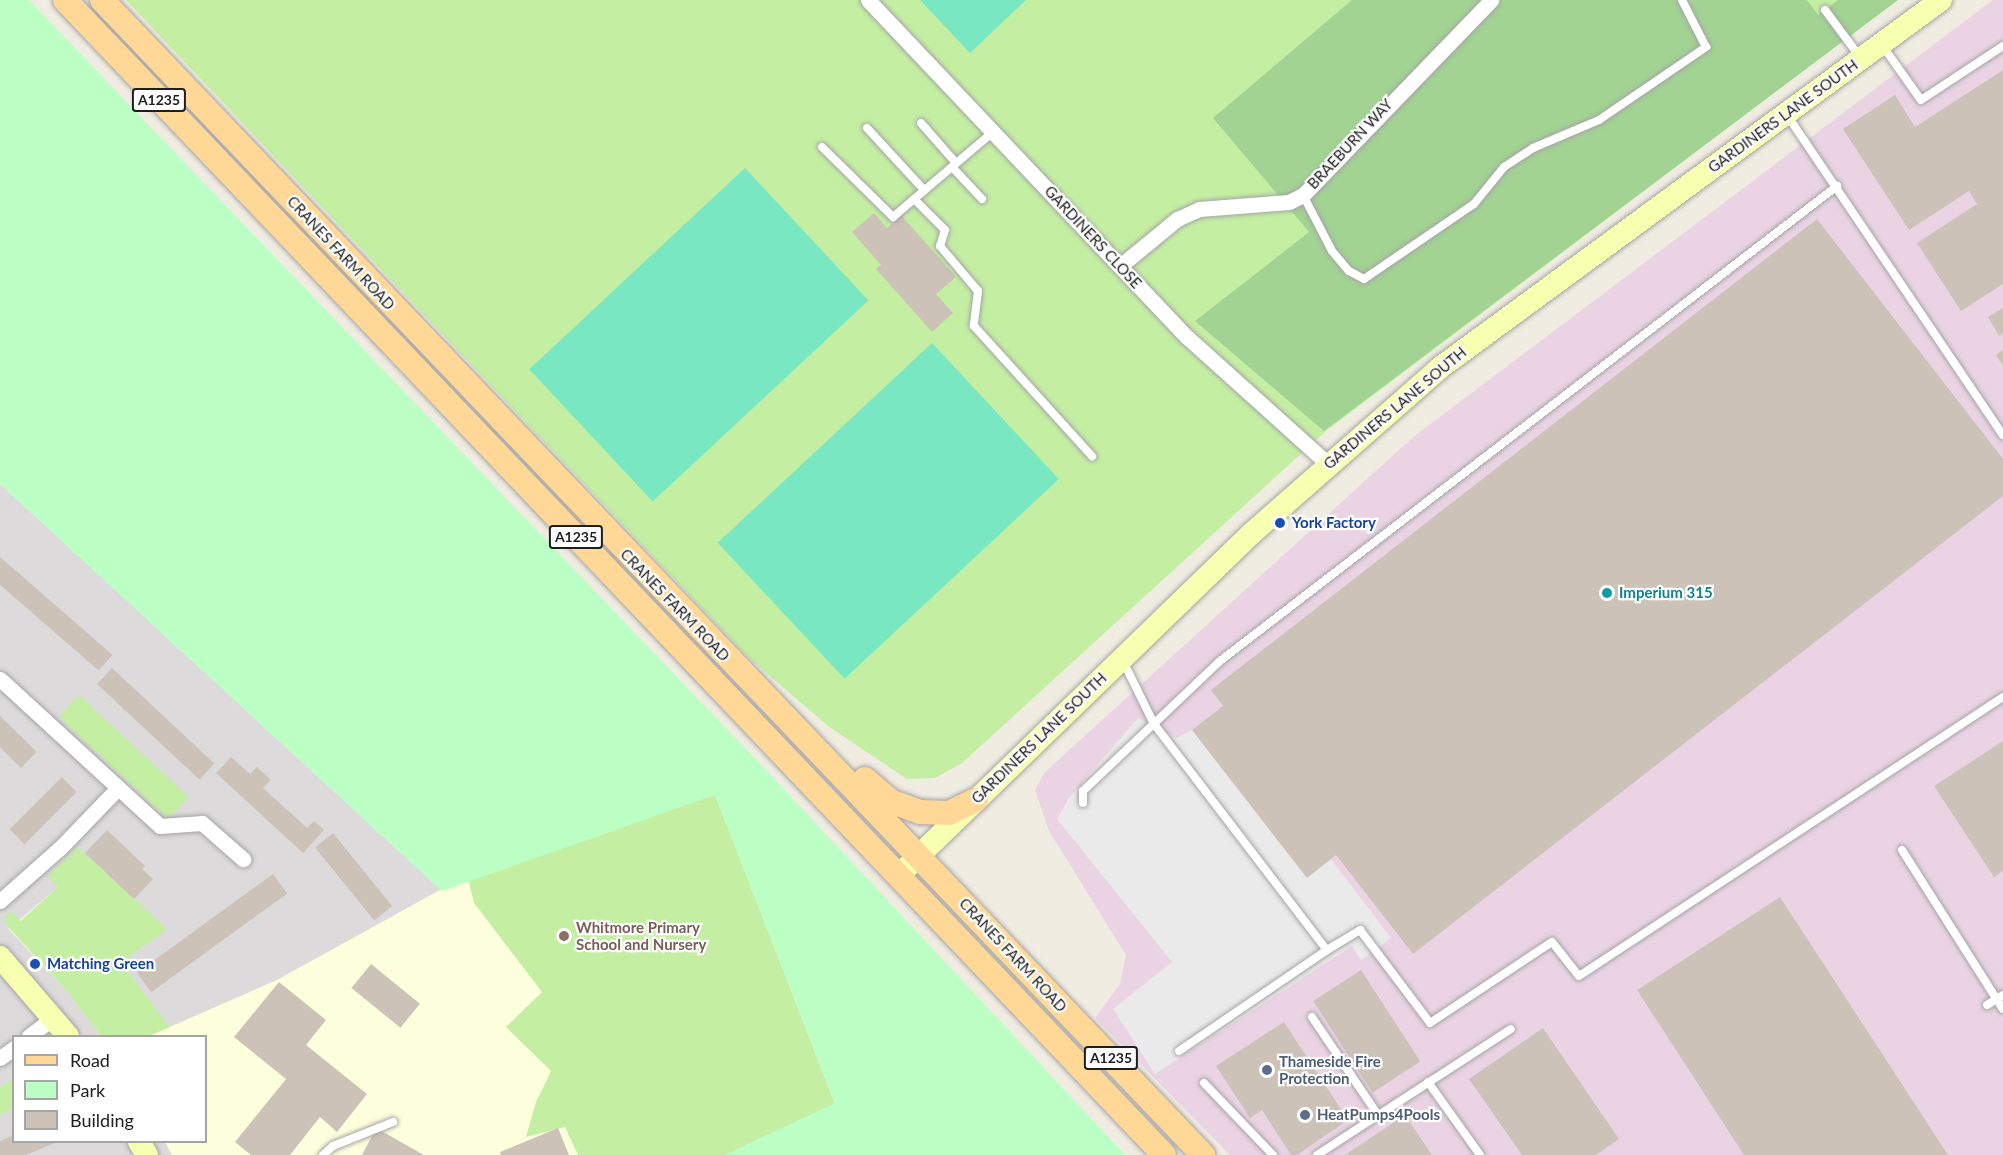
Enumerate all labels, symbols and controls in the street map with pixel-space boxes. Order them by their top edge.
street label: GARDINERS LANE SOUTH [1705,56,1861,176]
road number: A1235 [130,89,188,111]
street label: BRAEBURN WAY [1304,95,1396,193]
street label: GARDINERS CLOSE [1041,182,1145,292]
street label: CRANES FARM ROAD [284,192,398,314]
street label: GARDINERS LANE SOUTH [1320,343,1470,473]
place label: York Factory [1292,514,1376,532]
marker: York Factory [1273,516,1287,530]
road number: A1235 [548,526,604,548]
street label: CRANES FARM ROAD [617,545,733,665]
place label: Imperium 315 [1619,584,1713,602]
marker: Imperium 315 [1600,586,1614,600]
street label: GARDINERS LANE SOUTH [968,669,1110,807]
street label: CRANES FARM ROAD [956,894,1070,1016]
place label: Whitmore Primary School and Nursery [576,918,706,953]
marker: Whitmore Primary School and Nursery [557,929,571,943]
place label: Matching Green [47,955,154,973]
marker: Matching Green [28,957,42,971]
legend [12,1035,207,1143]
road number: A1235 [1082,1047,1140,1069]
text: Road [70,1049,110,1071]
place label: Thameside Fire Protection [1279,1052,1381,1087]
marker: Thameside Fire Protection [1260,1063,1274,1077]
text: Park [70,1079,105,1101]
place label: HeatPumps4Pools [1317,1106,1440,1124]
marker: HeatPumps4Pools [1298,1108,1312,1122]
text: Building [70,1109,134,1131]

